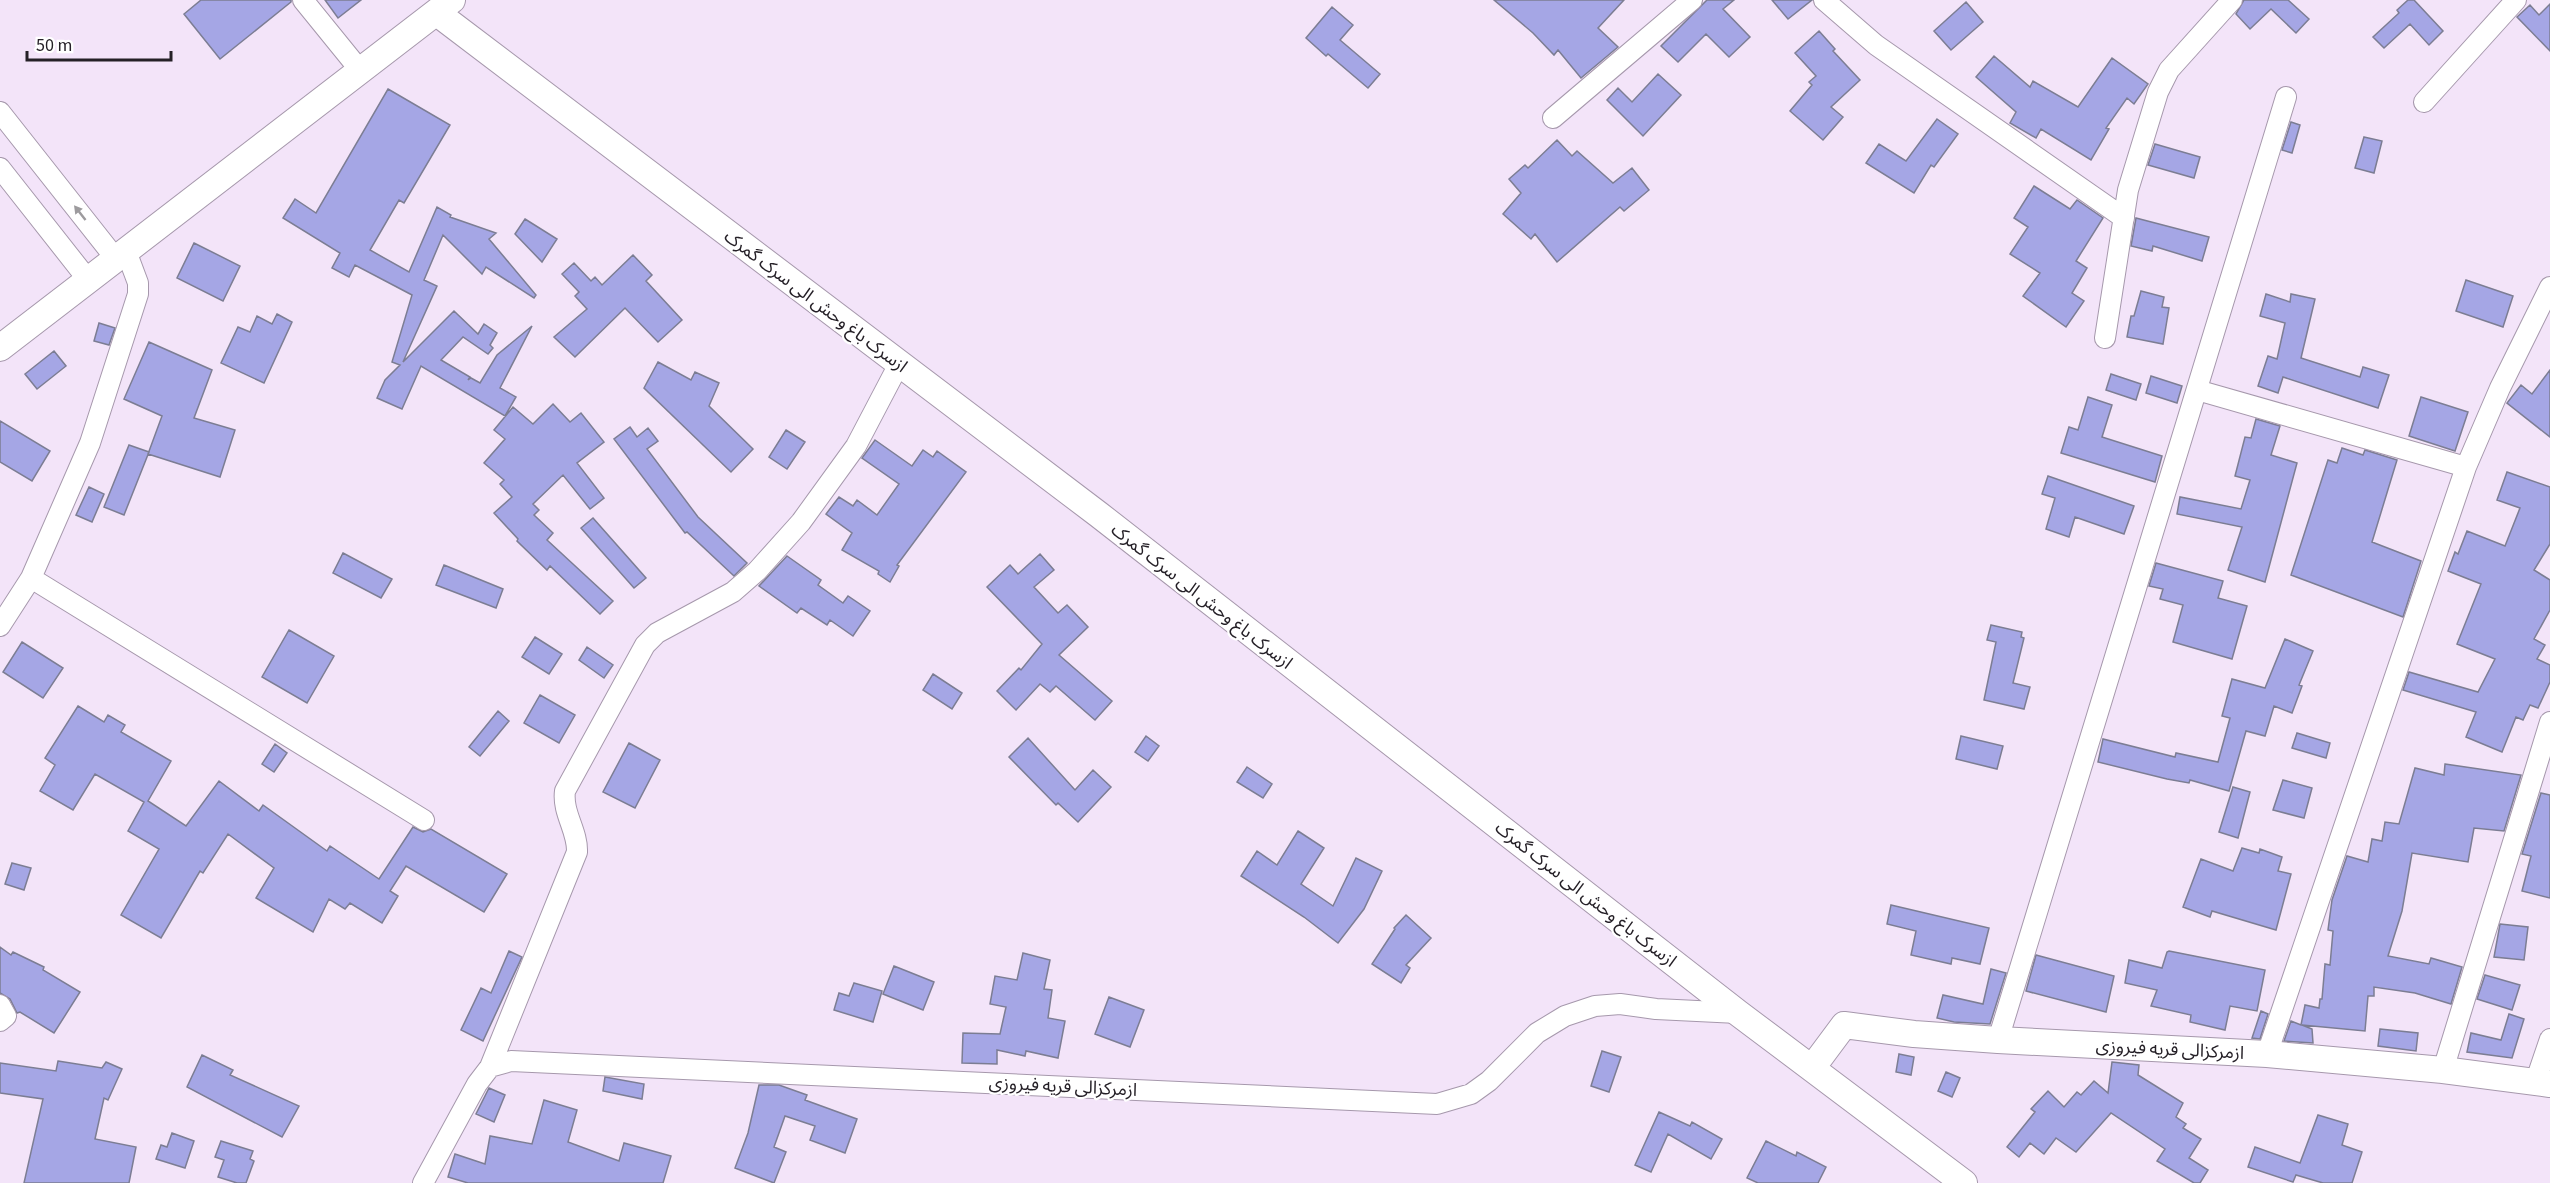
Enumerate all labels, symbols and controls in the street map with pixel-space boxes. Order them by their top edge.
scale bar [27,24,171,62]
text: 50 m [36,33,72,58]
one-way arrow [74,206,86,221]
street label: ازسرک باغ وحش الی سرک گمرک [718,224,913,380]
street label: ازسرک باغ وحش الی سرک گمرک [1105,518,1298,676]
street label: ازسرک باغ وحش الی سرک گمرک [1489,816,1682,974]
street label: ازمرکزالی قریه فیروزی [2095,1033,2245,1066]
street label: ازمرکزالی قریه فیروزی [988,1070,1138,1103]

